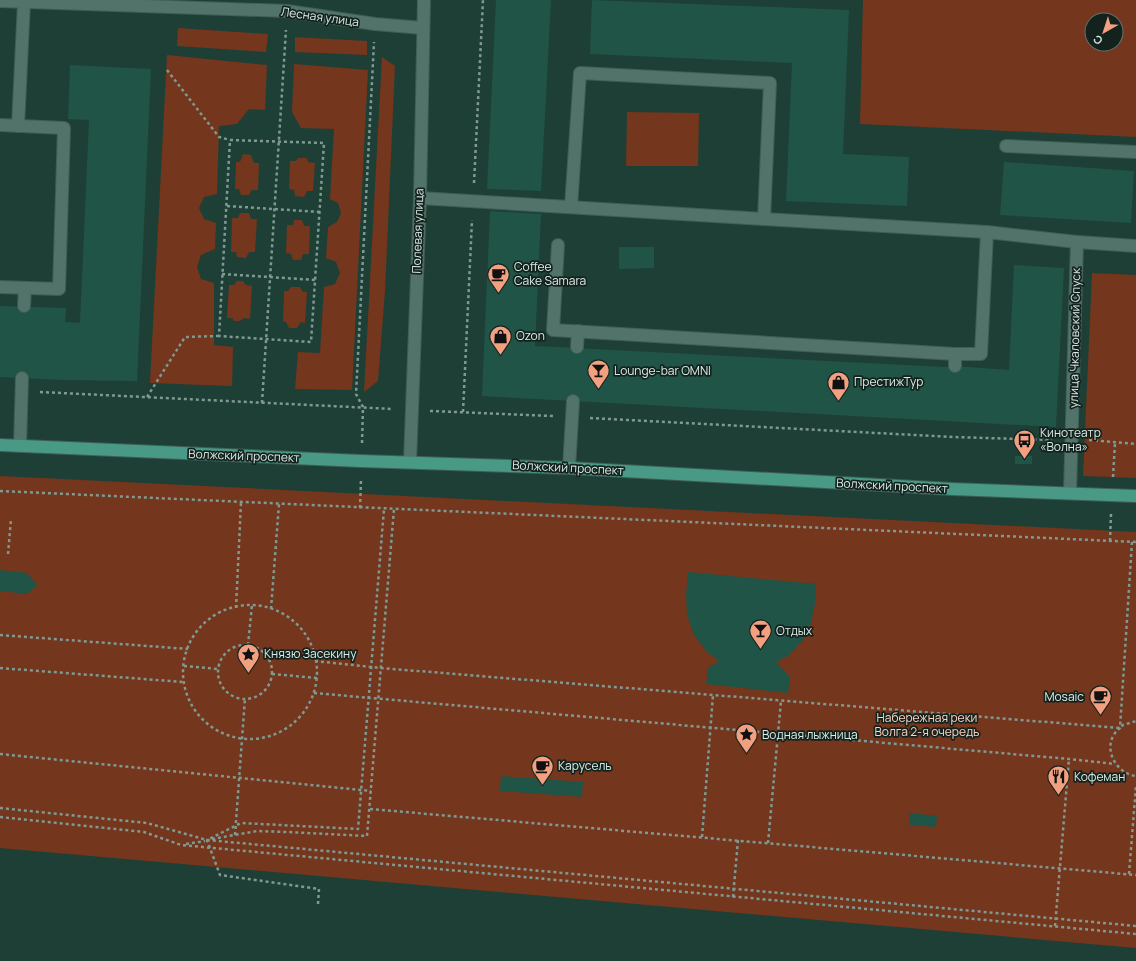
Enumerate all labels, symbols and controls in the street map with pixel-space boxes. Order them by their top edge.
street label: Лесная улица [280,3,360,30]
north arrow [1084,12,1124,52]
text: С [1090,32,1105,49]
street label: Полевая улица [408,188,427,274]
place label: Coffee Cake Samara [514,258,586,289]
cafe icon: Coffee Cake Samara [485,261,511,294]
street label: улица Чкаловский Спуск [1065,267,1084,408]
shop icon: Ozon [487,323,513,356]
place label: Ozon [516,327,545,344]
bar icon: Lounge-bar OMNI [586,358,612,391]
place label: Lounge-bar OMNI [614,362,711,379]
shop icon: ПрестижТур [826,369,852,402]
place label: ПрестижТур [854,373,923,390]
place label: Кинотеатр «Волна» [1040,424,1101,455]
bus stop icon: Кинотеатр «Волна» [1011,427,1037,460]
street label: Волжский проспект [188,445,300,466]
street label: Волжский проспект [512,456,624,479]
street label: Волжский проспект [836,474,948,497]
bar icon: Отдых [748,618,774,651]
place label: Отдых [776,622,813,639]
place icon: Князю Засекину [236,641,262,674]
place label: Князю Засекину [264,645,357,662]
cafe icon: Mosaic [1087,684,1113,717]
place label: Mosaic [1044,688,1084,705]
park label: Набережная реки Волга 2-я очередь [874,709,980,740]
place icon: Водная лыжница [733,722,759,755]
place label: Водная лыжница [762,726,858,743]
cafe icon: Карусель [529,753,555,786]
place label: Карусель [558,757,612,774]
restaurant icon: Кофеман [1046,764,1072,797]
place label: Кофеман [1074,768,1125,785]

